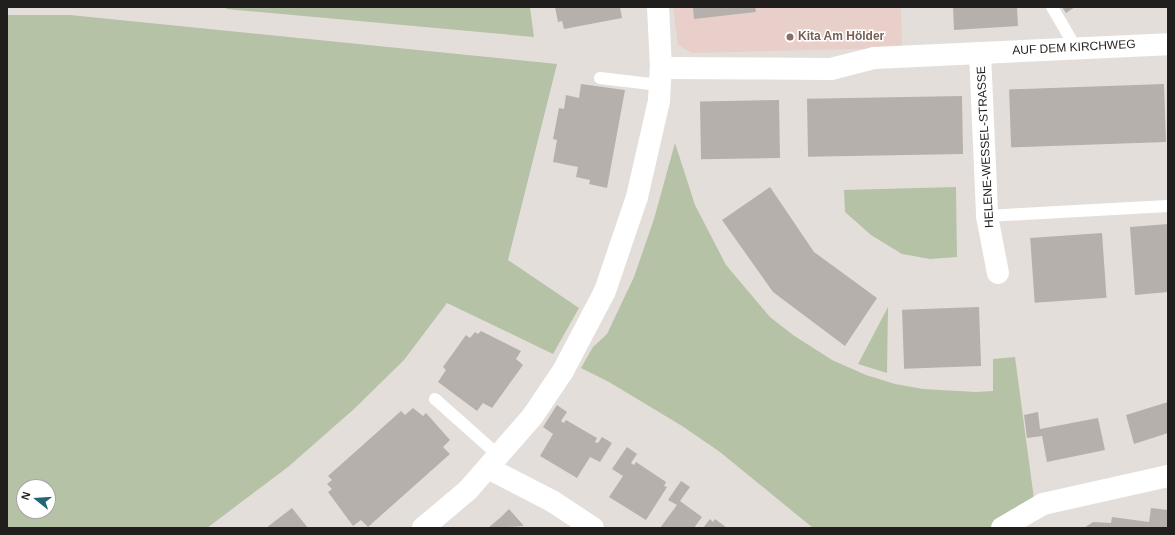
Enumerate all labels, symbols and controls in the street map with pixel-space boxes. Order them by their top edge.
place label: Kita Am Hölder [798,30,885,44]
marker: Kita Am Hölder [785,32,795,42]
street label: AUF DEM KIRCHWEG [1012,38,1136,58]
street label: HELENE-WESSEL-STRASSE [975,66,997,228]
north arrow [16,479,56,519]
text: N [19,490,32,501]

